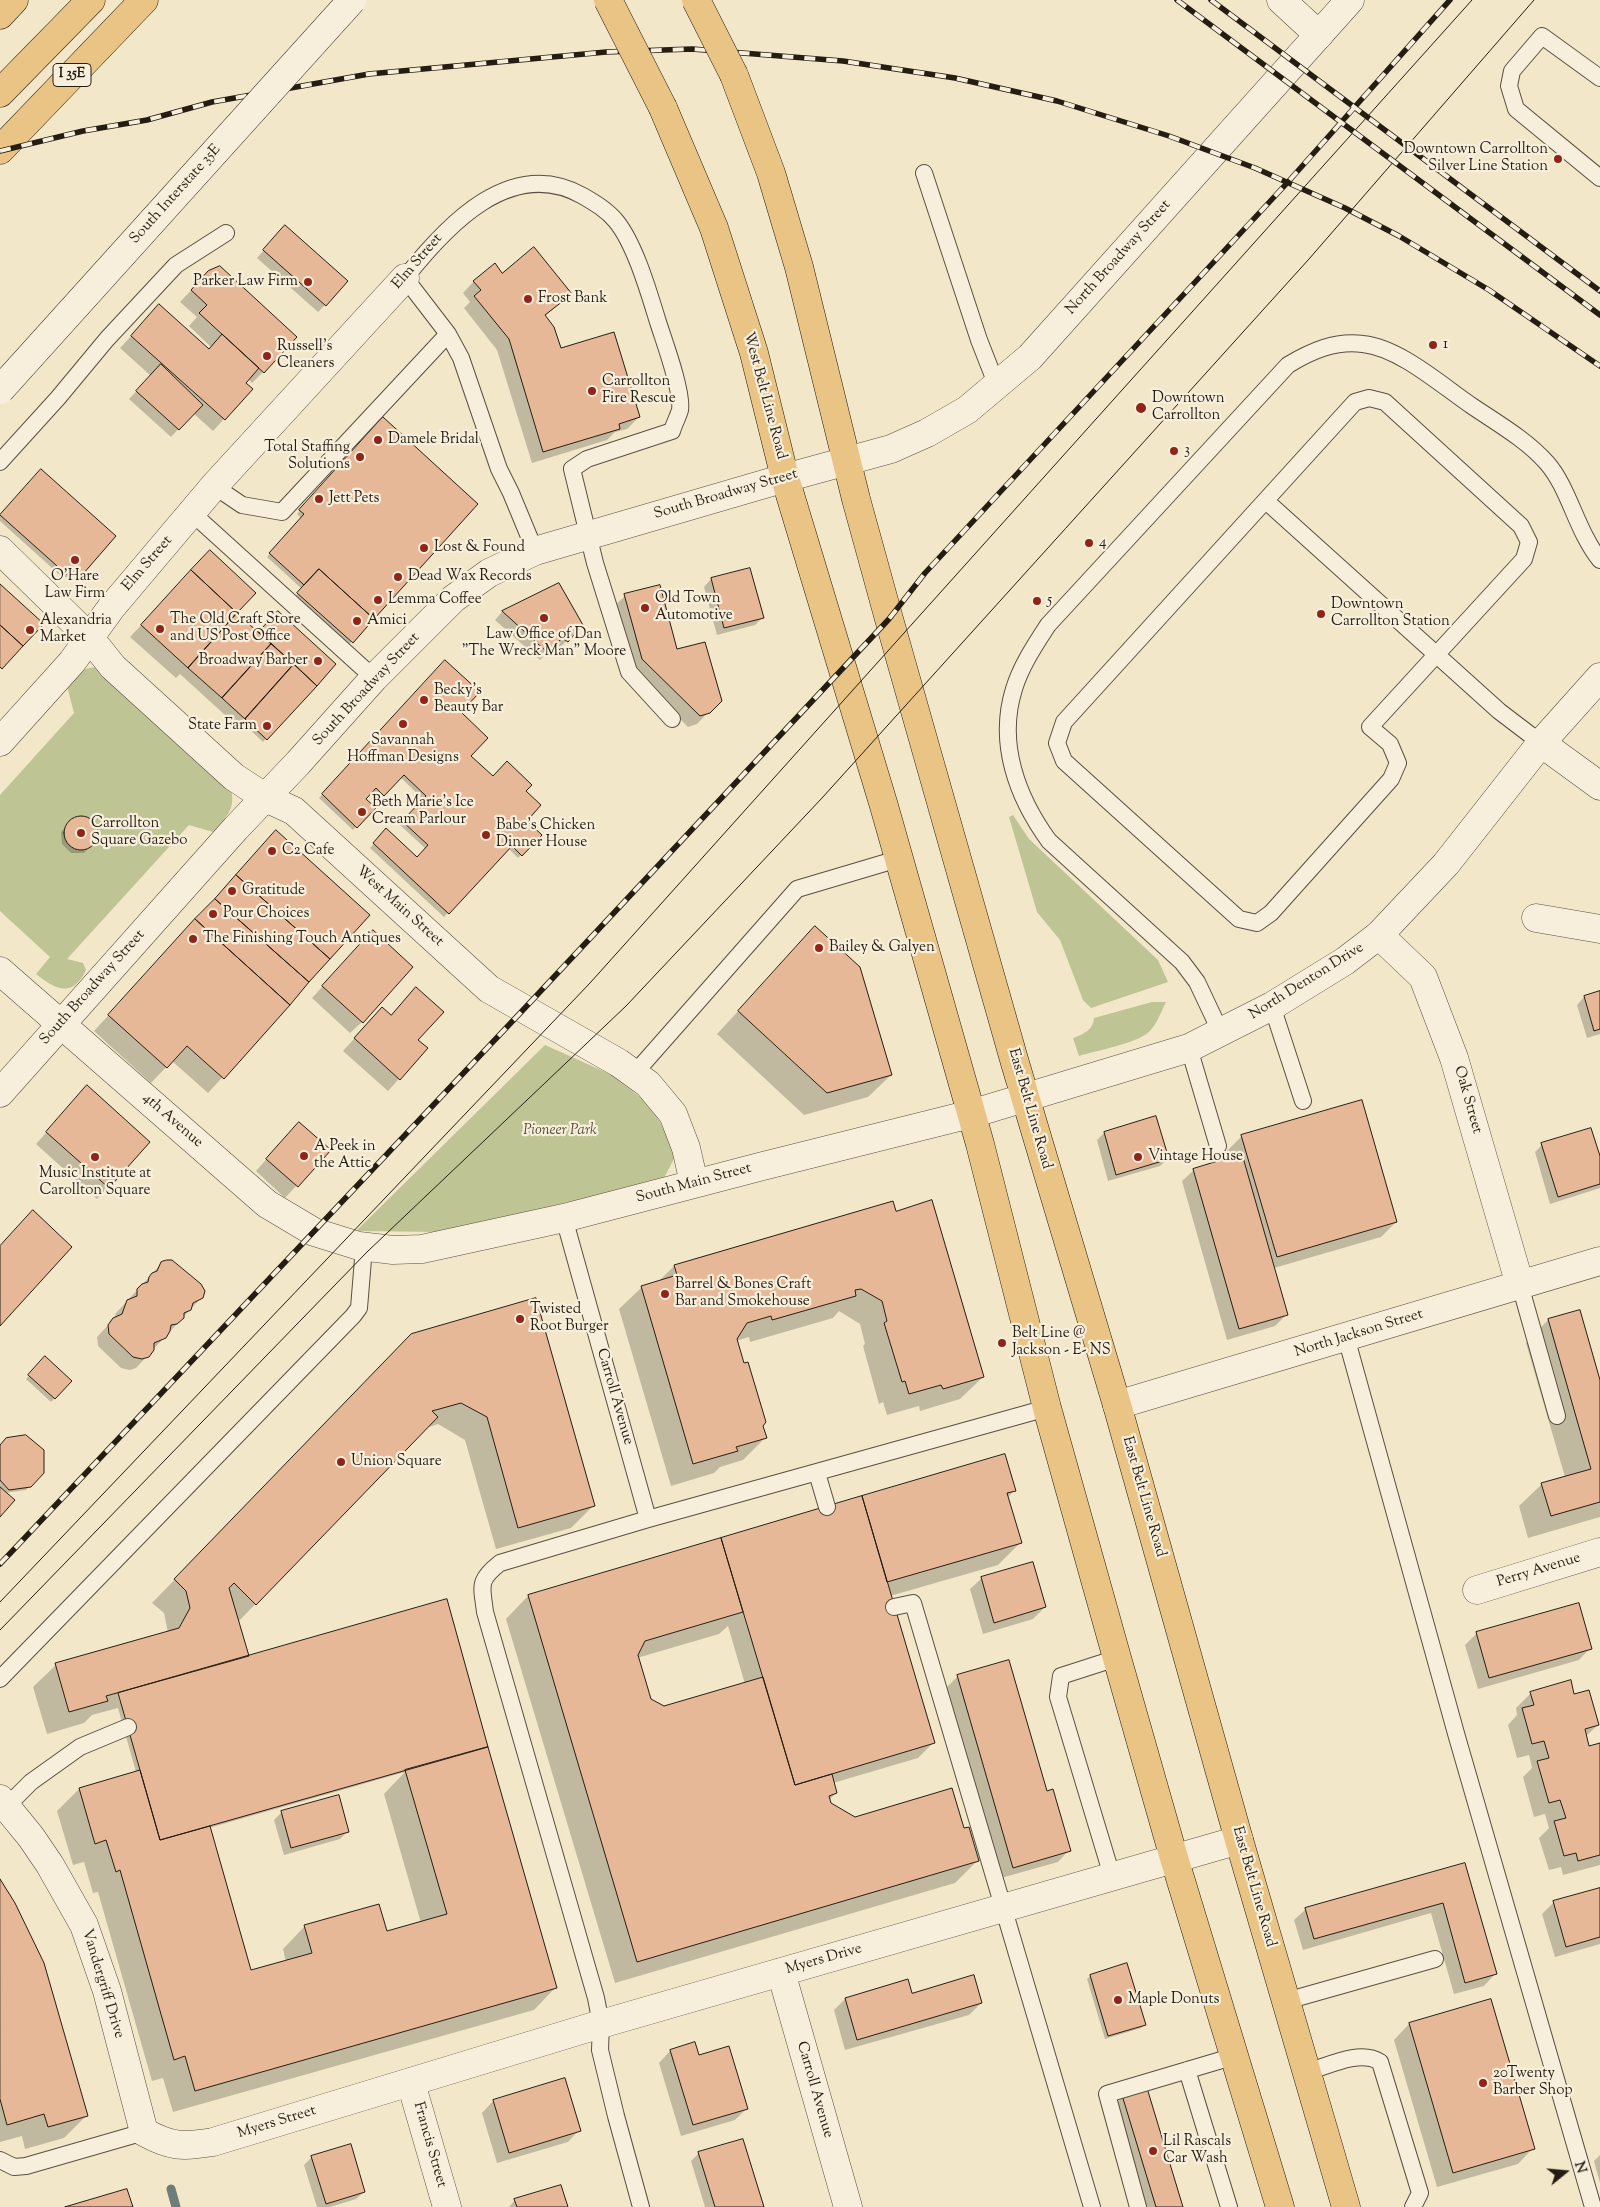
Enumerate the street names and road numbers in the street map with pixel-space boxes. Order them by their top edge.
road number: I 35E [53,64,91,86]
street label: South Interstate 35E [127,142,225,248]
street label: North Broadway Street [1063,197,1175,319]
street label: Elm Street [389,231,447,293]
street label: West Belt Line Road [738,330,790,462]
street label: South Broadway Street [652,466,800,524]
street label: Elm Street [119,533,177,595]
street label: South Broadway Street [310,630,424,750]
street label: West Main Street [351,863,447,951]
street label: South Broadway Street [37,927,149,1049]
street label: North Denton Drive [1246,939,1368,1025]
street label: East Belt Line Road [1003,1047,1055,1171]
street label: Oak Street [1449,1064,1485,1136]
street label: 4th Avenue [138,1090,206,1152]
street label: South Main Street [634,1160,754,1208]
street label: North Jackson Street [1293,1306,1425,1362]
street label: Carroll Avenue [592,1347,636,1447]
street label: East Belt Line Road [1117,1435,1169,1559]
street label: Perry Avenue [1495,1550,1583,1592]
street label: East Belt Line Road [1227,1825,1279,1949]
street label: Vandergriff Drive [77,1927,127,2041]
street label: Myers Drive [784,1941,864,1979]
street label: Carroll Avenue [792,2040,836,2140]
street label: Francis Street [408,2100,450,2190]
street label: Myers Street [236,2103,318,2143]

